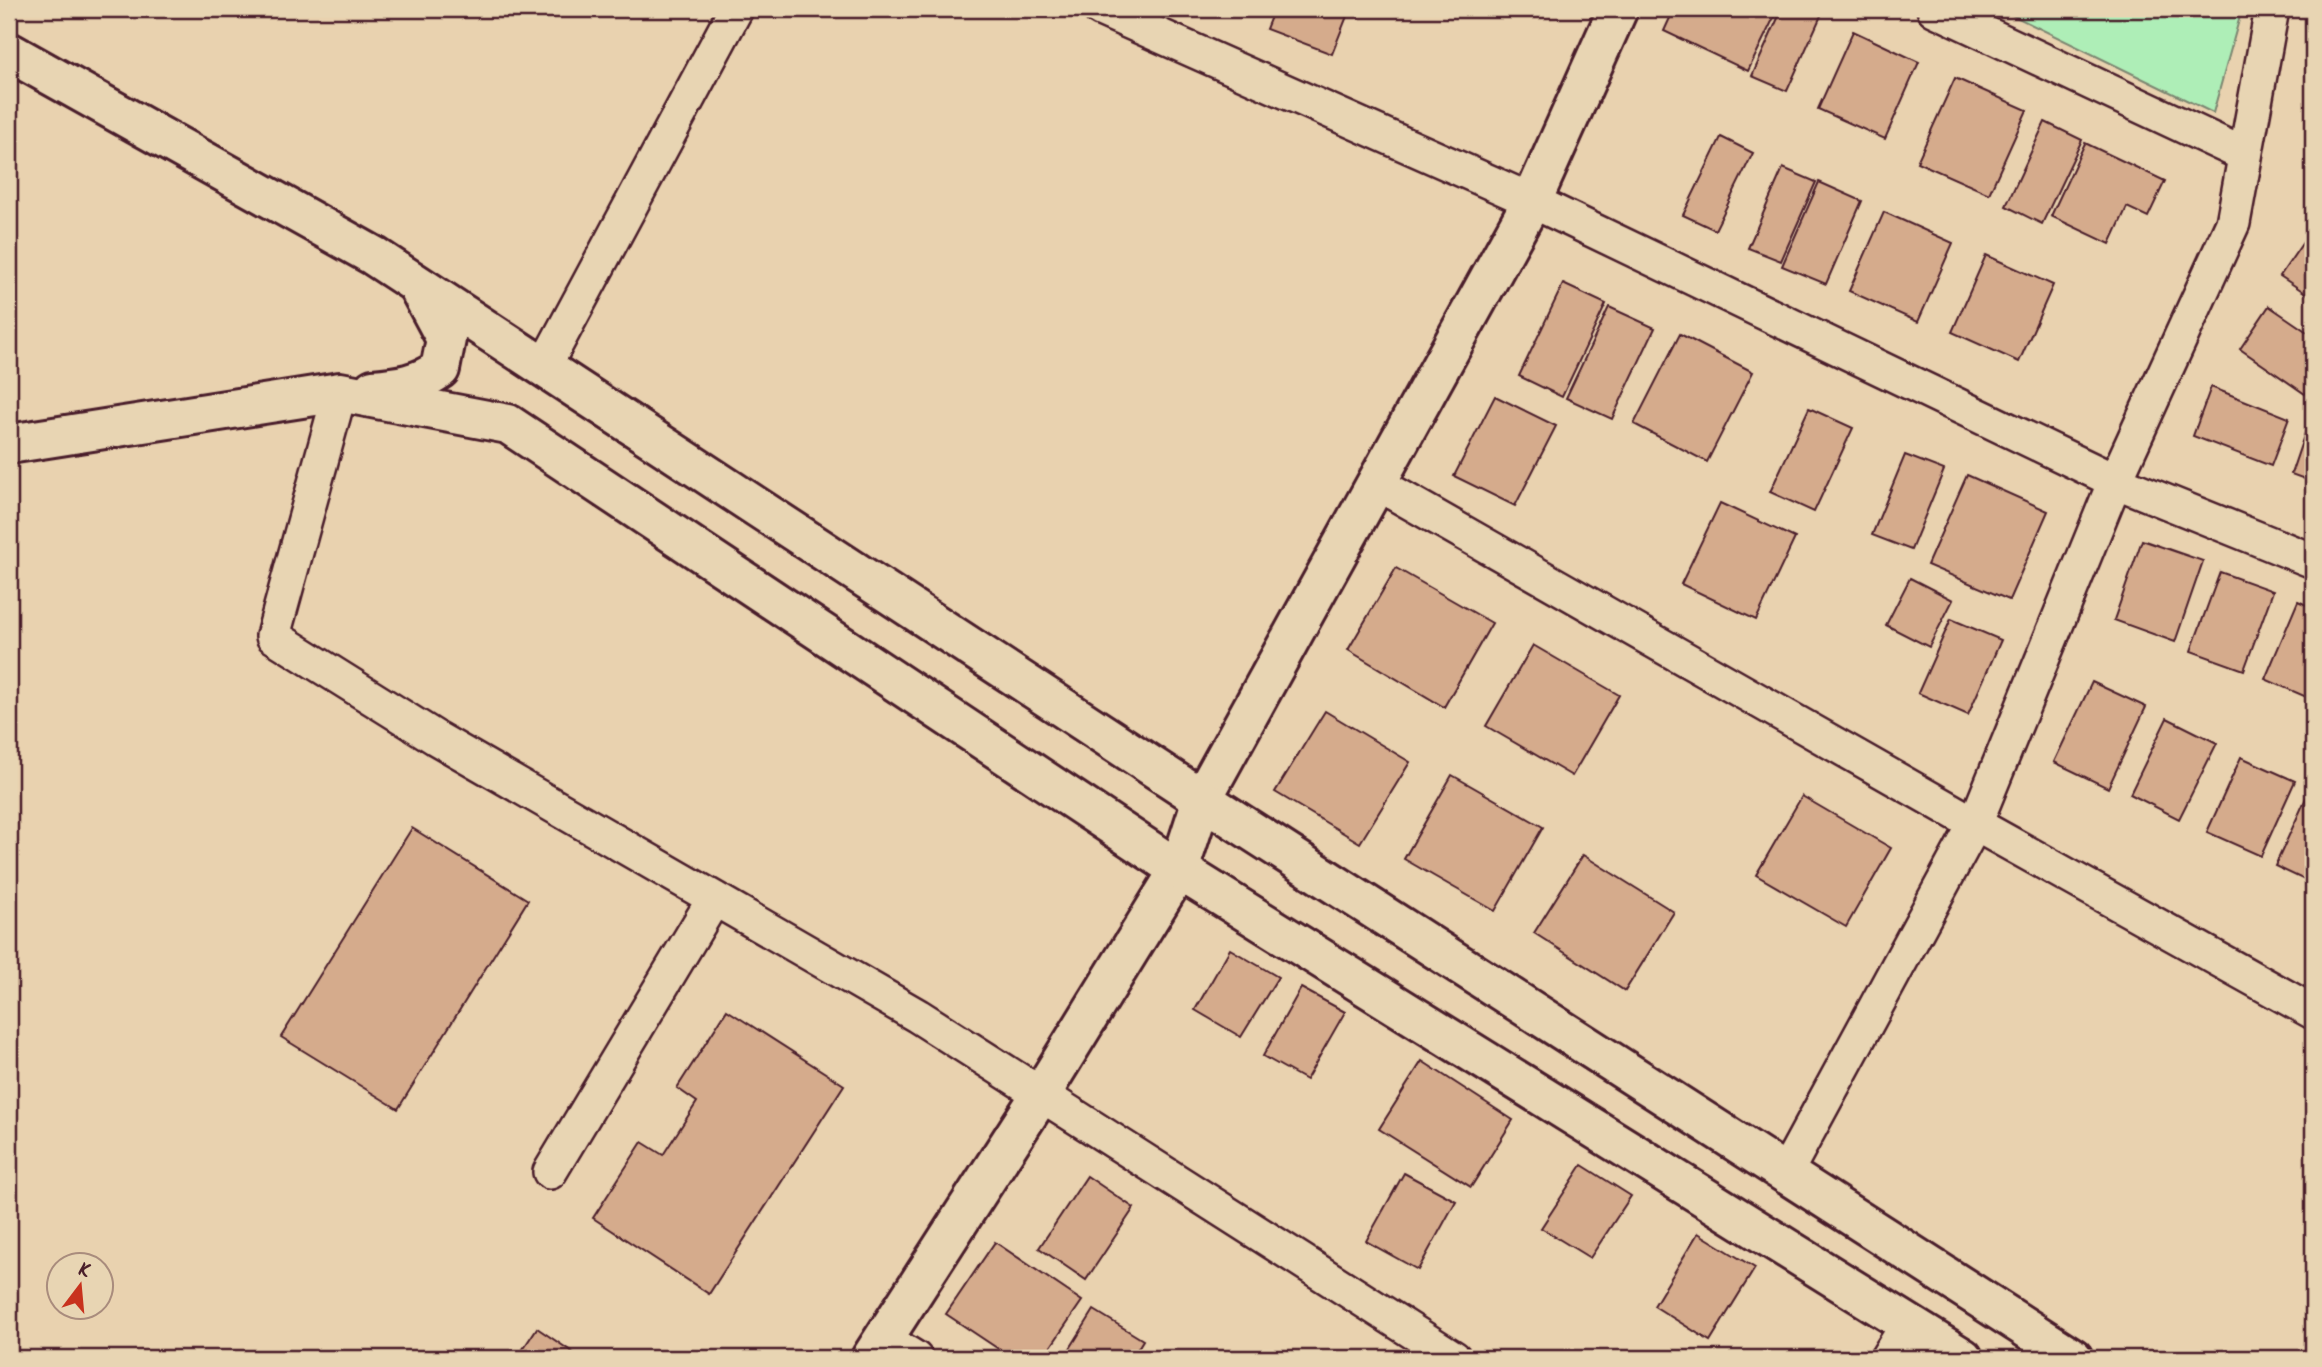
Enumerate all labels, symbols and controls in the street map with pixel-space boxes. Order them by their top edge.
north arrow [46,1252,116,1322]
text: K [74,1256,94,1288]

